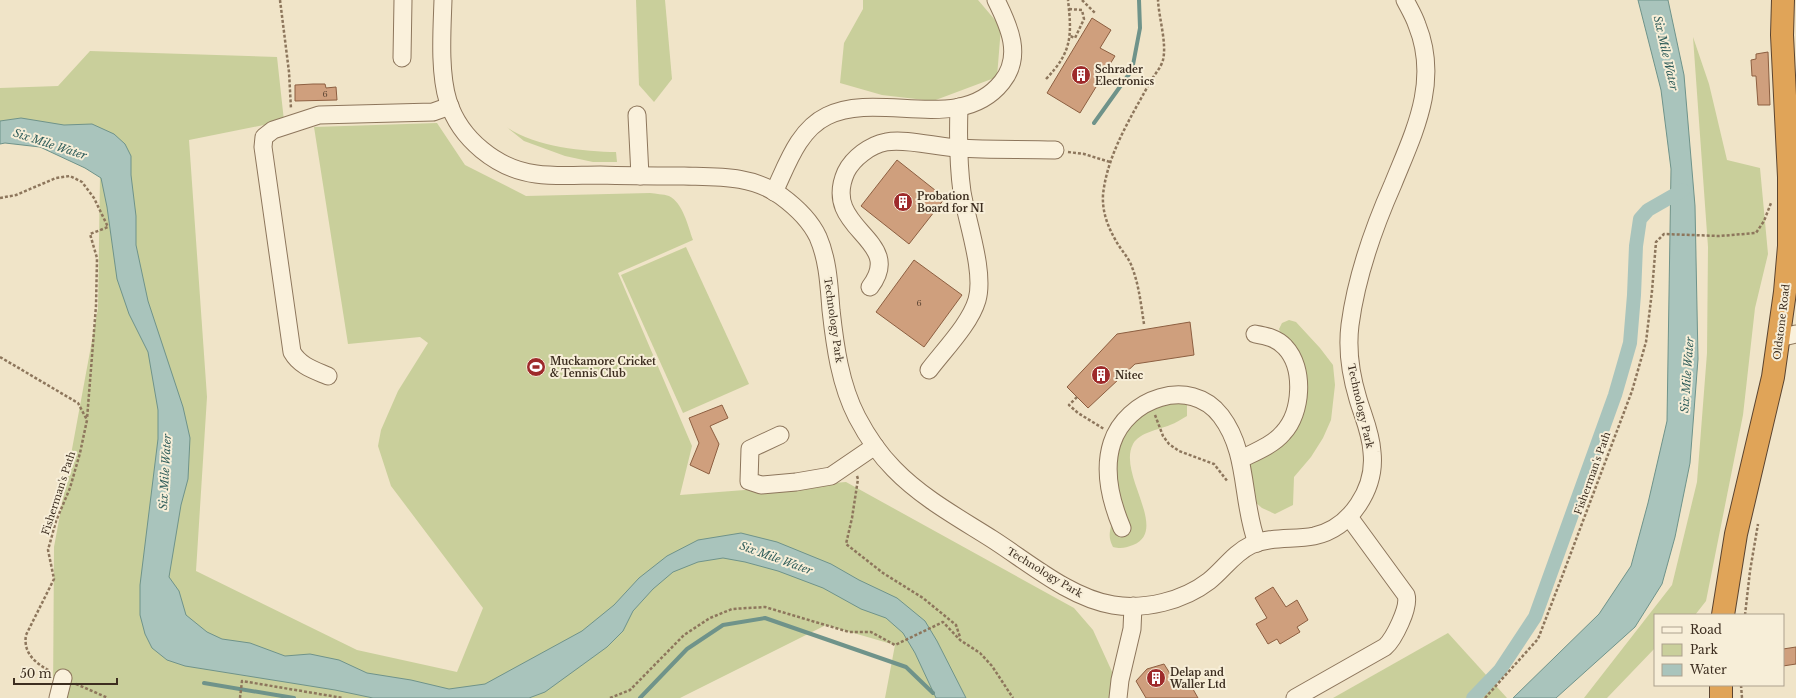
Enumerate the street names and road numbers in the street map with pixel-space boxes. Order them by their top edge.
street label: Technology Park [821,276,846,365]
street label: Oldstone Road [1770,283,1793,361]
street label: Technology Park [1344,363,1377,450]
street label: Fisherman's Path [1571,430,1614,516]
street label: Fisherman's Path [39,449,78,537]
street label: Technology Park [1004,545,1086,601]

